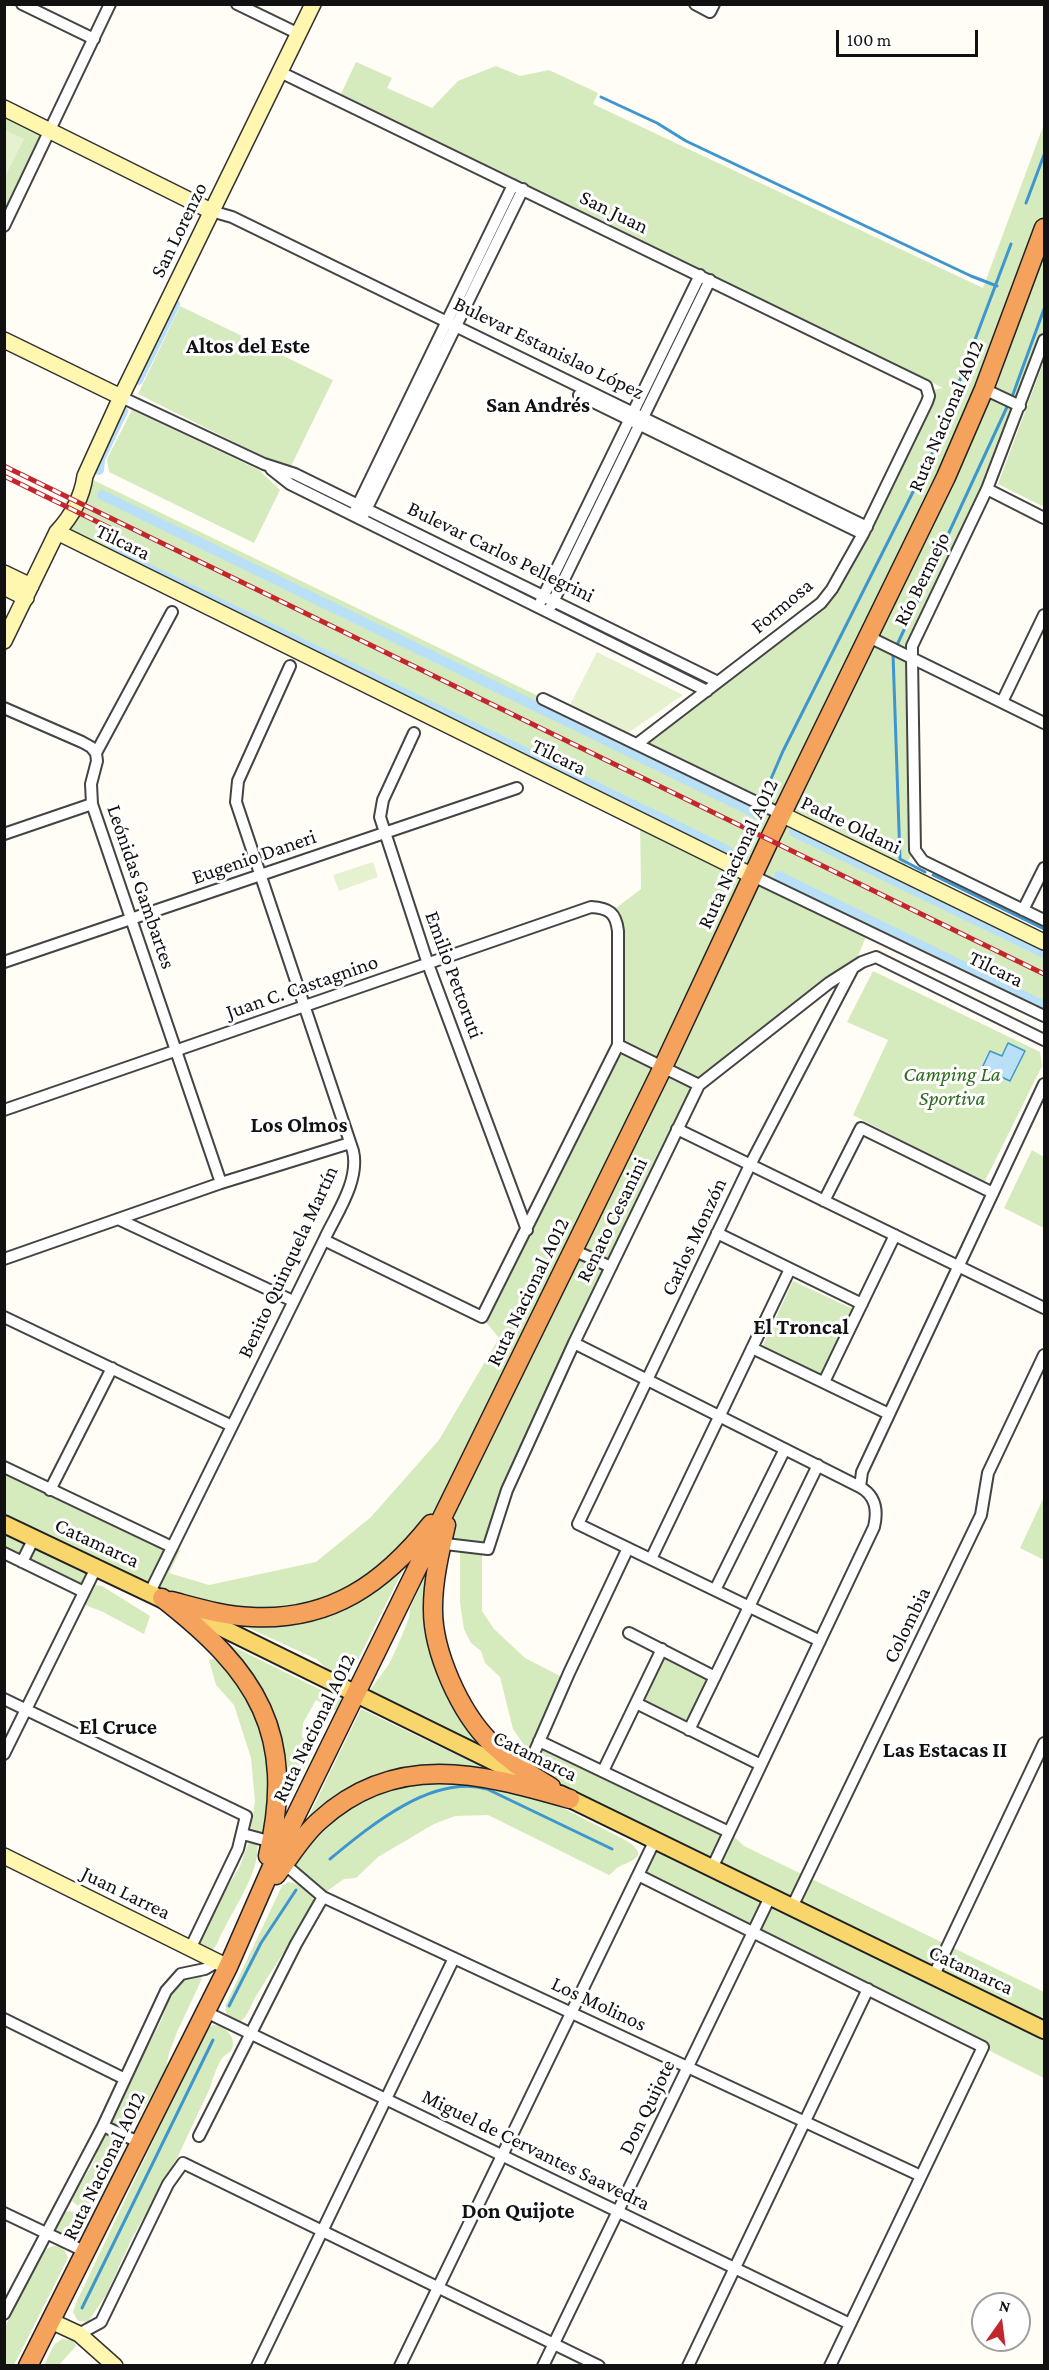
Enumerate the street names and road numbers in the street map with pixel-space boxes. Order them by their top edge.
street label: San Lorenzo [145,178,213,282]
street label: San Juan [576,185,652,239]
street label: Bulevar Estanislao López [450,291,648,405]
street label: Ruta Nacional A012 [903,336,989,496]
street label: Bulevar Carlos Pellegrini [403,496,599,608]
street label: Tilcara [92,518,154,566]
street label: Río Bermejo [888,528,956,630]
street label: Formosa [746,573,818,639]
street label: Tilcara [528,733,590,781]
street label: Ruta Nacional A012 [692,775,784,933]
street label: Padre Oldani [797,790,905,860]
street label: Leónidas Gambartes [101,802,181,972]
street label: Eugenio Daneri [188,824,320,890]
street label: Emilio Pettoruti [419,908,489,1042]
street label: Tilcara [965,945,1027,993]
street label: Juan C. Castagnino [223,949,381,1025]
street label: Renato Cesanini [571,1153,653,1287]
street label: Benito Quinquela Martín [232,1162,344,1362]
street label: Carlos Monzón [656,1174,732,1300]
street label: Ruta Nacional A012 [481,1214,575,1370]
street label: Catamarca [51,1512,143,1574]
street label: Colombia [878,1583,936,1667]
street label: Ruta Nacional A012 [267,1650,361,1806]
street label: Catamarca [489,1725,581,1787]
street label: Juan Larrea [77,1861,175,1925]
street label: Catamarca [925,1939,1017,2001]
street label: Los Molinos [548,1971,650,2037]
street label: Don Quijote [613,2056,681,2158]
street label: Miguel de Cervantes Saavedra [418,2084,654,2216]
street label: Ruta Nacional A012 [57,2088,151,2244]

